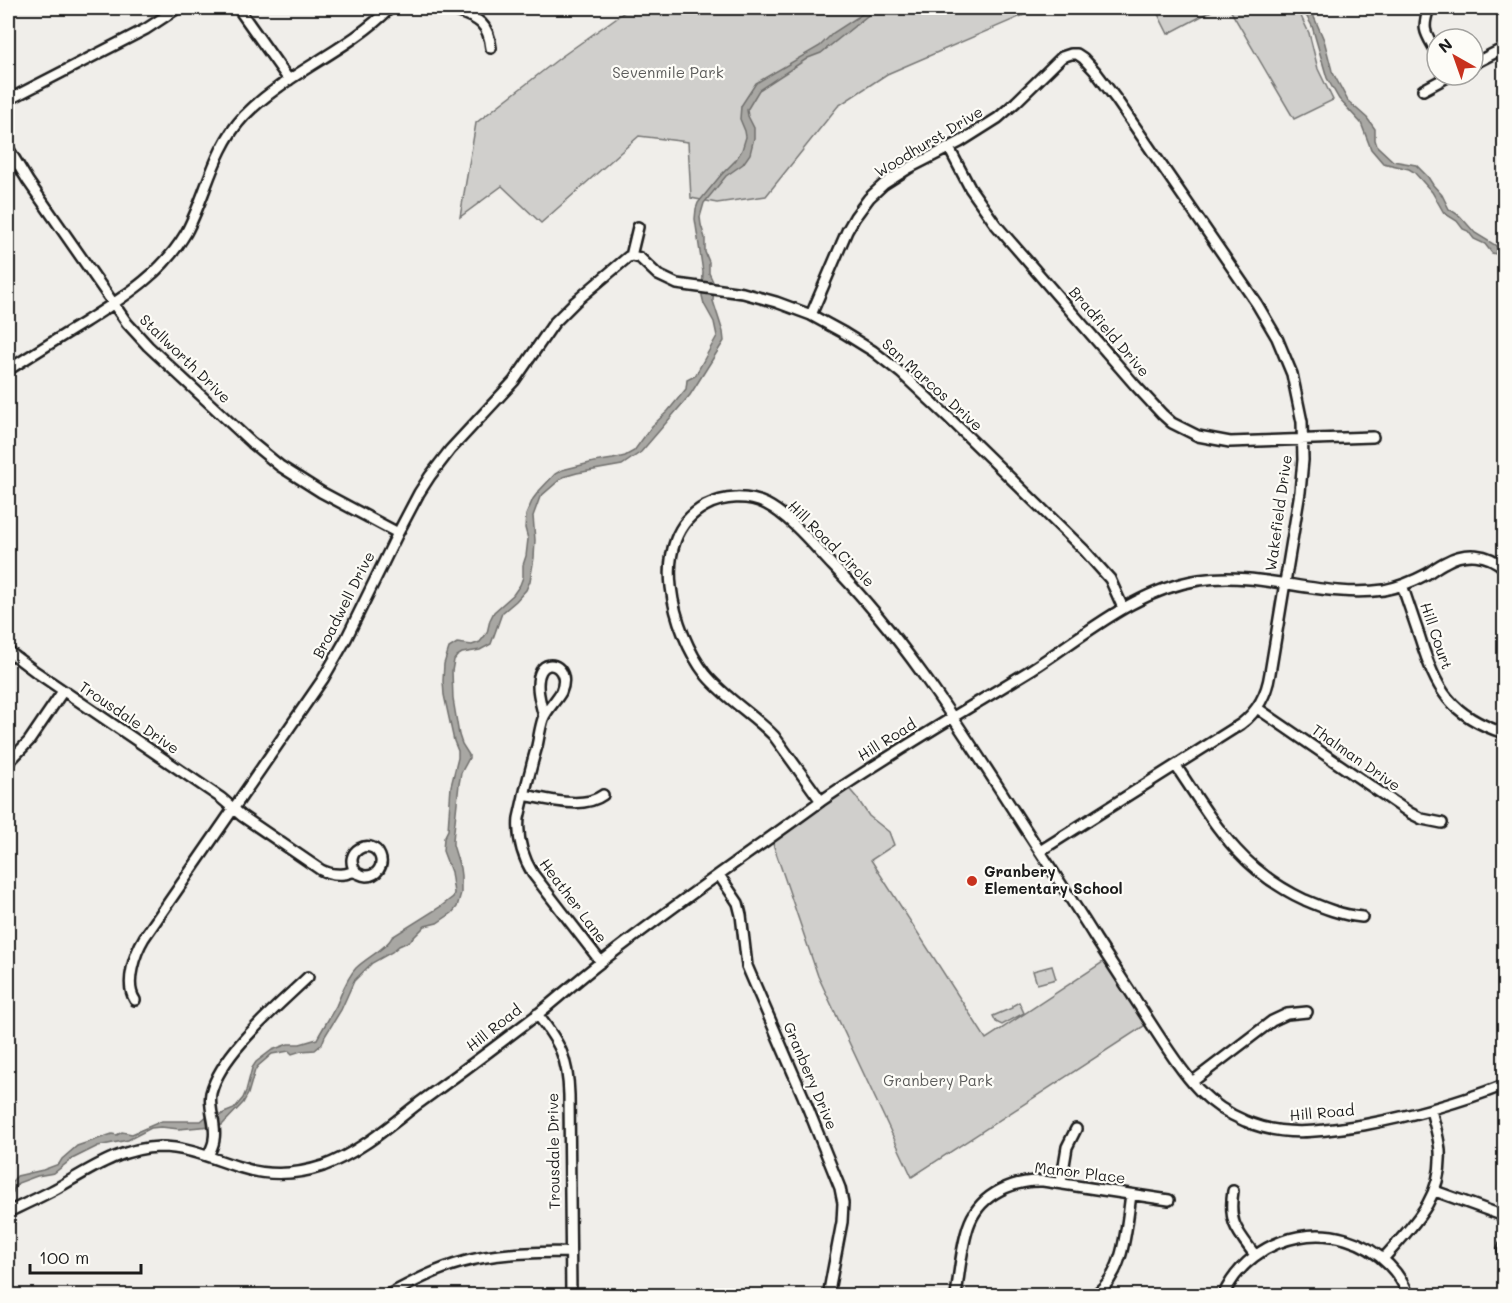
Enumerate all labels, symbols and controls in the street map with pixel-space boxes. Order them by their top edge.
north arrow [1425,27,1485,87]
text: N [1434,33,1456,57]
park label: Sevenmile Park [612,62,724,82]
street label: Woodhurst Drive [871,101,986,181]
street label: Bradfield Drive [1065,282,1154,381]
street label: Stallworth Drive [136,310,236,407]
street label: San Marcos Drive [878,334,987,435]
street label: Wakefield Drive [1260,453,1296,572]
street label: Hill Road Circle [784,496,879,591]
street label: Broadwell Drive [308,548,379,661]
street label: Hill Court [1416,600,1458,672]
street label: Trousdale Drive [76,676,184,758]
street label: Hill Road [854,713,919,765]
street label: Thalman Drive [1308,719,1405,795]
street label: Heather Lane [535,854,612,947]
place label: Granbery Elementary School [984,861,1123,898]
marker: Granbery Elementary School [965,874,979,888]
street label: Hill Road [462,999,525,1055]
street label: Granbery Drive [779,1019,843,1132]
park label: Granbery Park [883,1070,993,1090]
street label: Trousdale Drive [542,1093,564,1210]
street label: Hill Road [1289,1099,1355,1125]
street label: Manor Place [1034,1157,1127,1187]
scale bar [30,1237,141,1275]
text: 100 m [39,1245,89,1269]

